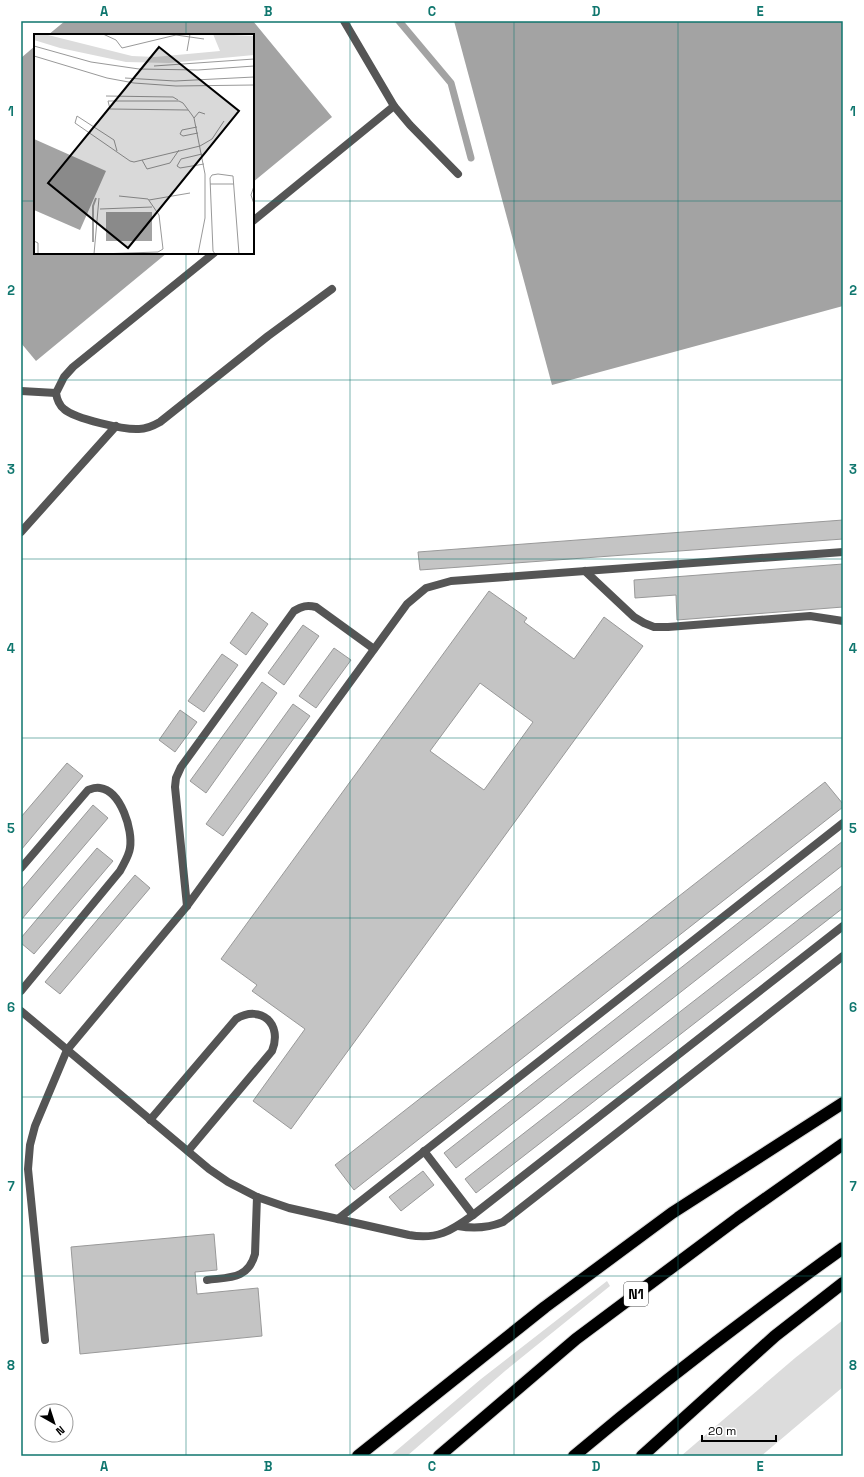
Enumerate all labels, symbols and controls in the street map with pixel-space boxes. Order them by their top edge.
text: A [100,3,109,20]
text: B [264,3,273,20]
text: C [428,3,436,20]
text: D [592,3,601,20]
text: E [756,3,764,20]
inset map [34,34,254,254]
text: 1 [8,103,14,120]
text: 1 [850,103,856,120]
text: 2 [7,282,15,299]
text: 2 [849,282,857,299]
text: 3 [7,461,15,478]
text: 3 [849,461,857,478]
text: 4 [7,640,15,657]
text: 4 [849,640,857,657]
text: 5 [7,820,15,837]
text: 5 [849,820,857,837]
text: 6 [7,999,15,1016]
text: 6 [849,999,857,1016]
text: 7 [7,1178,15,1195]
text: 7 [849,1178,857,1195]
road number: N1 [624,1282,648,1306]
text: 8 [7,1357,15,1374]
text: 8 [849,1357,857,1374]
north arrow [34,1403,74,1443]
scale bar [702,1417,776,1443]
text: N [53,1423,68,1439]
text: 20 m [708,1423,736,1439]
text: A [100,1458,109,1475]
text: B [264,1458,273,1475]
text: C [428,1458,436,1475]
text: D [592,1458,601,1475]
text: E [756,1458,764,1475]

